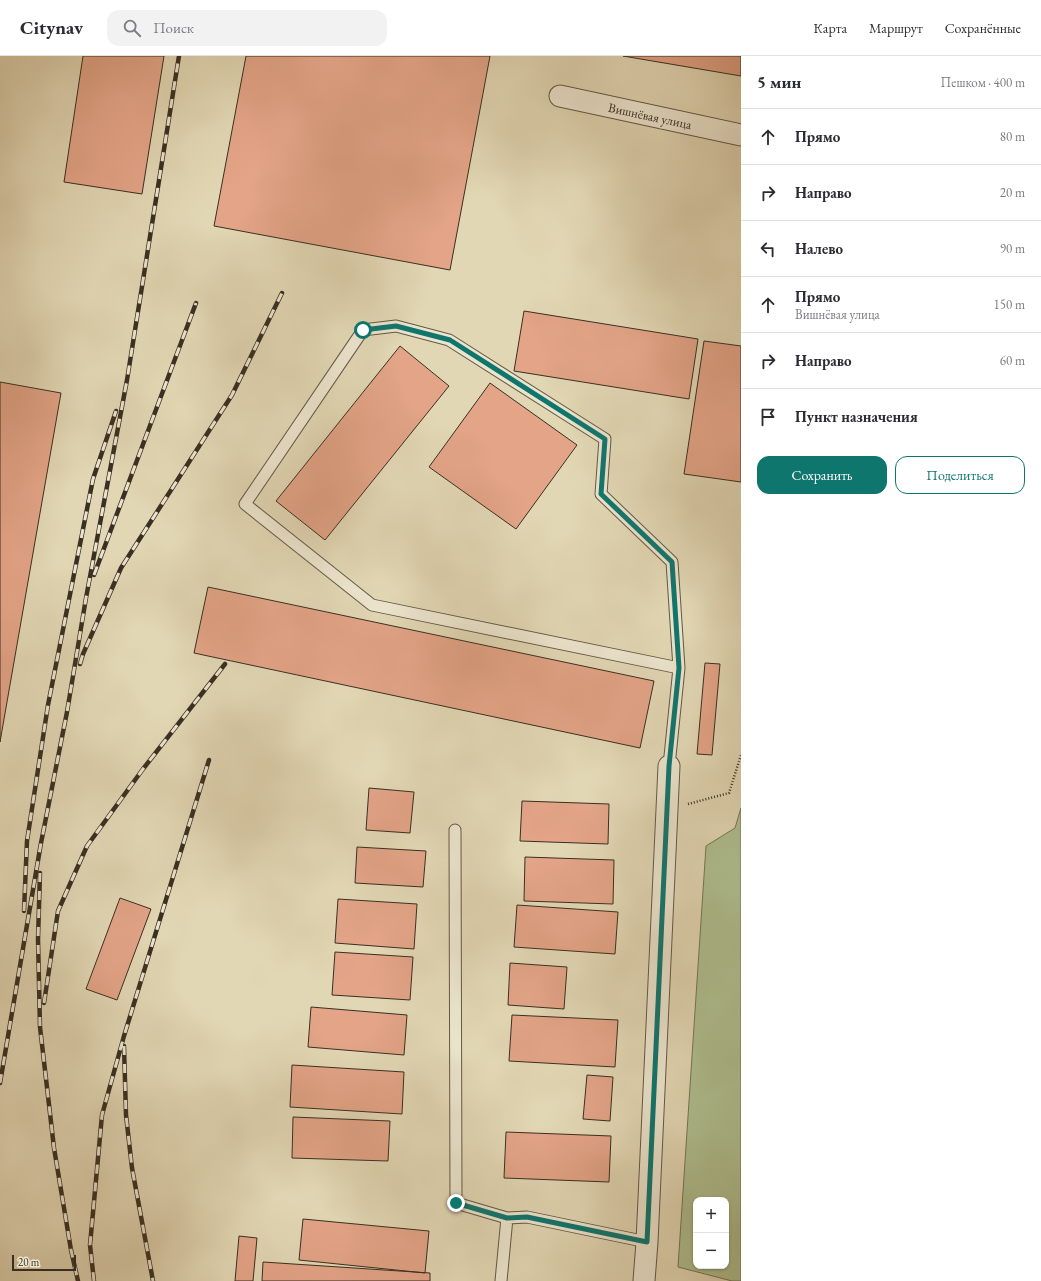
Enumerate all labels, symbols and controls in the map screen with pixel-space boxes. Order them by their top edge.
search box [107,10,387,46]
text: Citynav [20,15,83,40]
icon: search [121,17,143,39]
text: Поиск [153,18,194,37]
text: Карта [814,19,847,37]
text: Маршрут [869,19,923,37]
text: Сохранённые [945,19,1021,37]
text: 5 мин [757,71,801,93]
text: Пешком · 400 m [941,74,1025,91]
street label: Вишнёвая улица [607,99,694,133]
icon: ahead [757,126,779,148]
text: Прямо [795,127,840,146]
text: 80 m [1000,128,1025,145]
icon: right [757,182,779,204]
text: Направо [795,183,852,202]
text: 20 m [1000,184,1025,201]
icon: left [757,238,779,260]
text: Налево [795,239,843,258]
text: 90 m [1000,240,1025,257]
text: Прямо [795,287,840,306]
icon: ahead [757,294,779,316]
text: 150 m [994,296,1025,313]
text: Вишнёвая улица [795,306,880,323]
route start [354,321,372,339]
icon: right [757,350,779,372]
text: Направо [795,351,852,370]
text: 60 m [1000,352,1025,369]
icon: arrive [757,406,779,428]
text: Пункт назначения [795,407,918,426]
button: Сохранить [757,456,887,494]
button: Поделиться [895,456,1025,494]
route end [447,1194,465,1212]
map controls [693,1197,729,1269]
button: + [693,1197,729,1233]
button: − [693,1233,729,1269]
scale bar [12,1253,76,1272]
text: 20 m [18,1255,39,1269]

